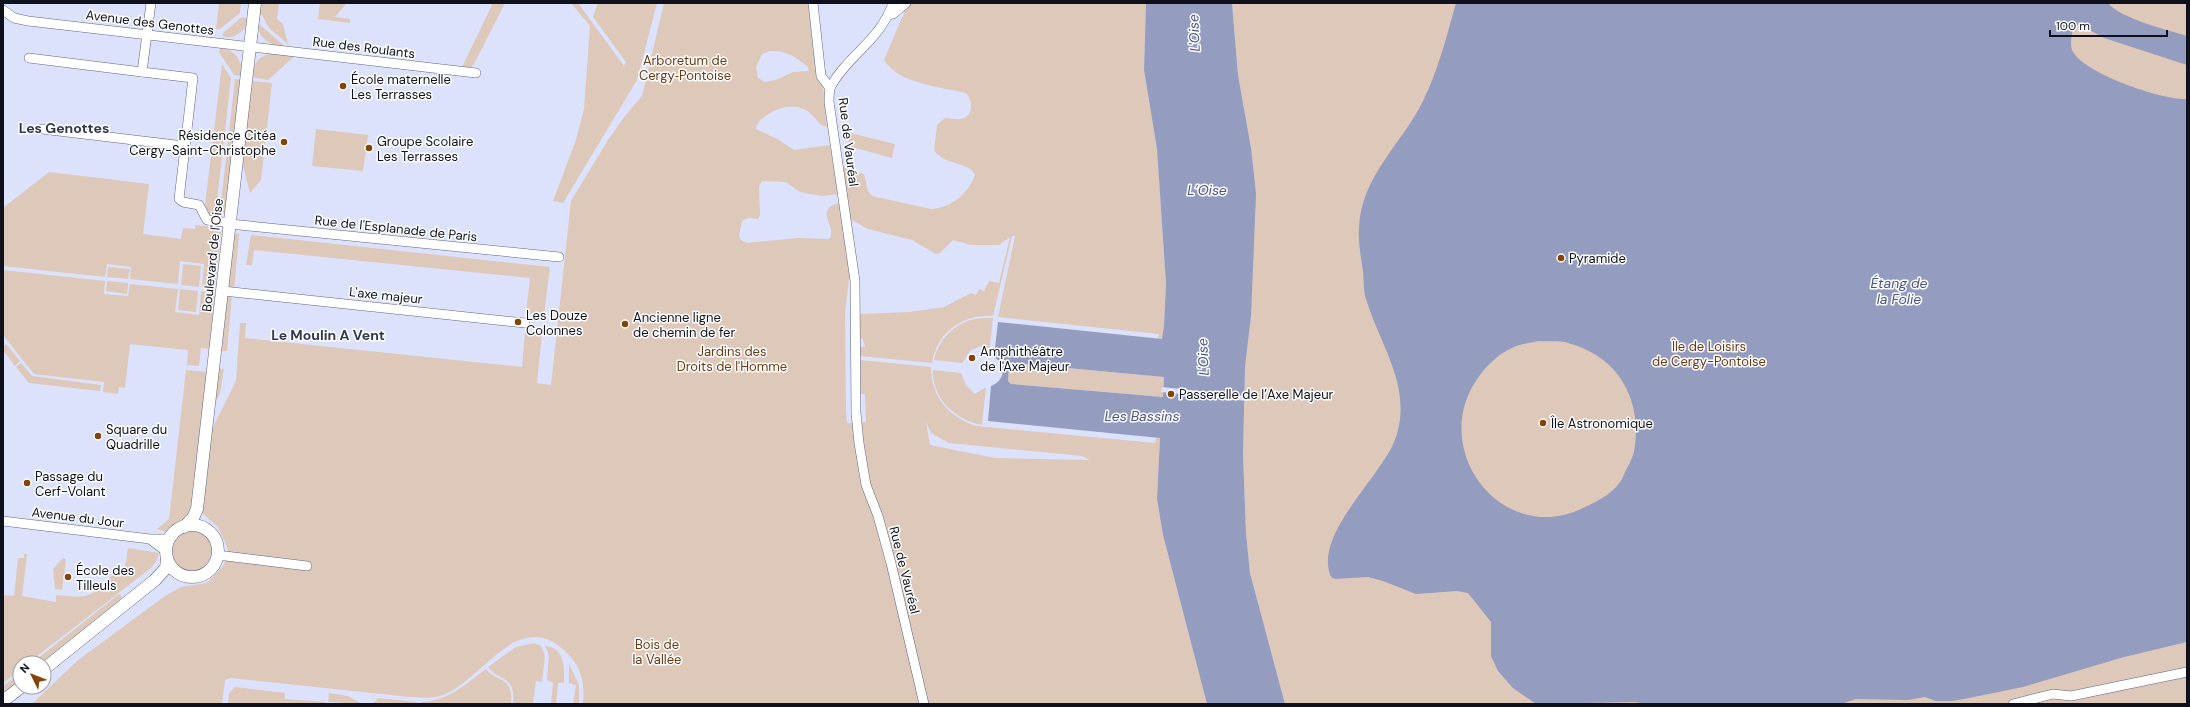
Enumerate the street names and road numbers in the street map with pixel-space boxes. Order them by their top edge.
street label: Avenue des Genottes [85,6,215,39]
street label: Rue des Roulants [312,33,416,62]
street label: Rue de Vauréal [835,97,862,187]
street label: Boulevard de l'Oise [198,198,227,313]
street label: Rue de l'Esplanade de Paris [314,212,478,245]
street label: L'axe majeur [348,283,424,308]
street label: Avenue du Jour [31,503,125,532]
street label: Rue de Vauréal [885,525,924,616]

